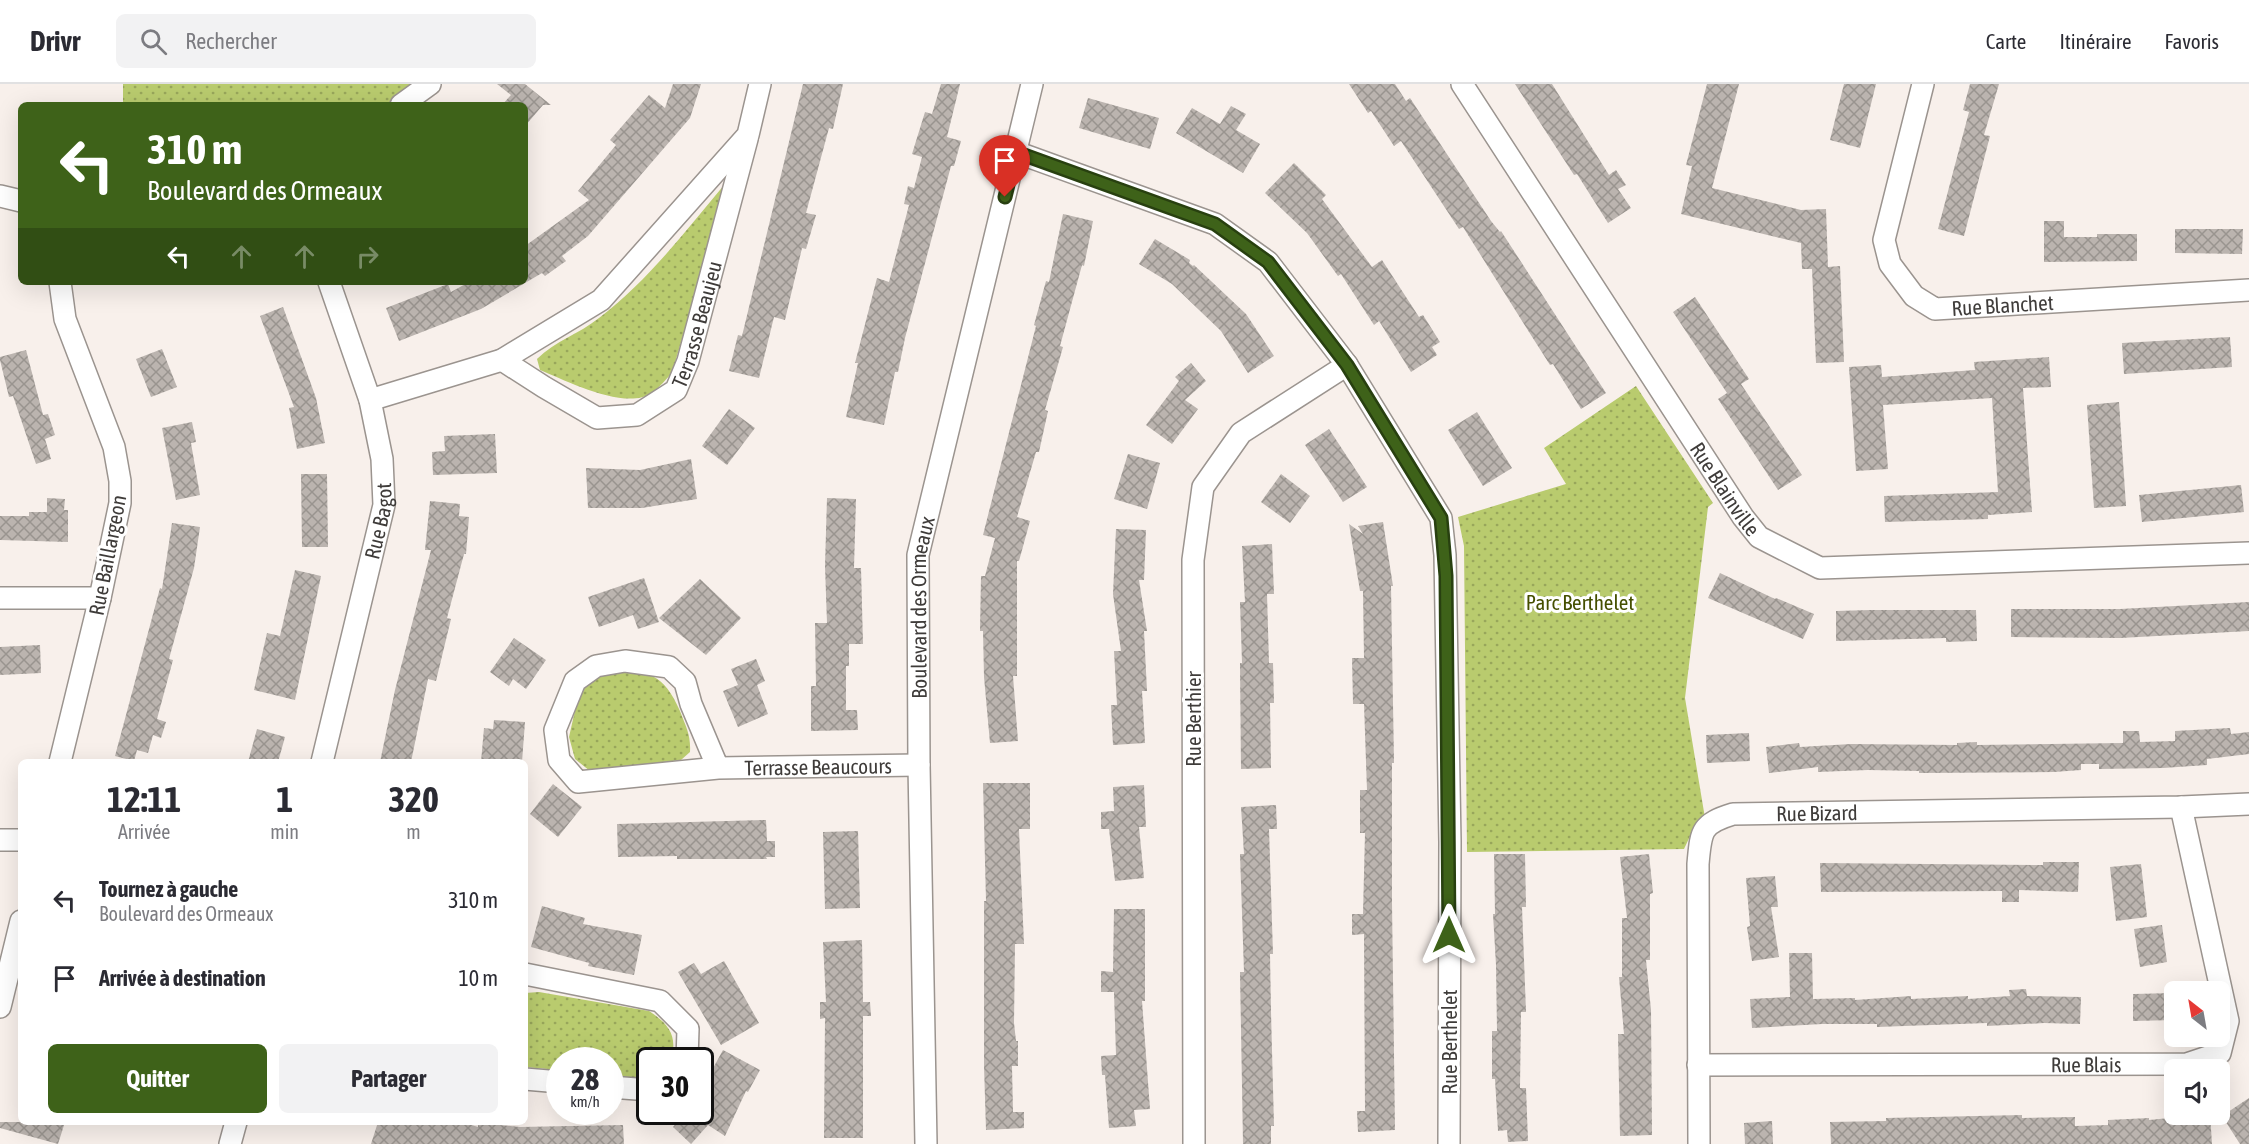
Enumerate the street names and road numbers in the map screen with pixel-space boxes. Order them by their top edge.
street label: Terrasse Beaujeu [666,258,726,391]
street label: Rue Blanchet [1951,290,2054,320]
street label: Rue Blainville [1686,438,1765,541]
street label: Rue Bagot [359,482,396,561]
street label: Rue Baillargeon [84,493,130,617]
street label: Boulevard des Ormeaux [906,513,939,699]
street label: Rue Berthier [1181,671,1205,767]
street label: Terrasse Beaucours [744,753,892,780]
street label: Rue Bizard [1776,800,1858,825]
street label: Rue Berthelet [1437,989,1461,1095]
street label: Rue Blais [2051,1052,2121,1076]

